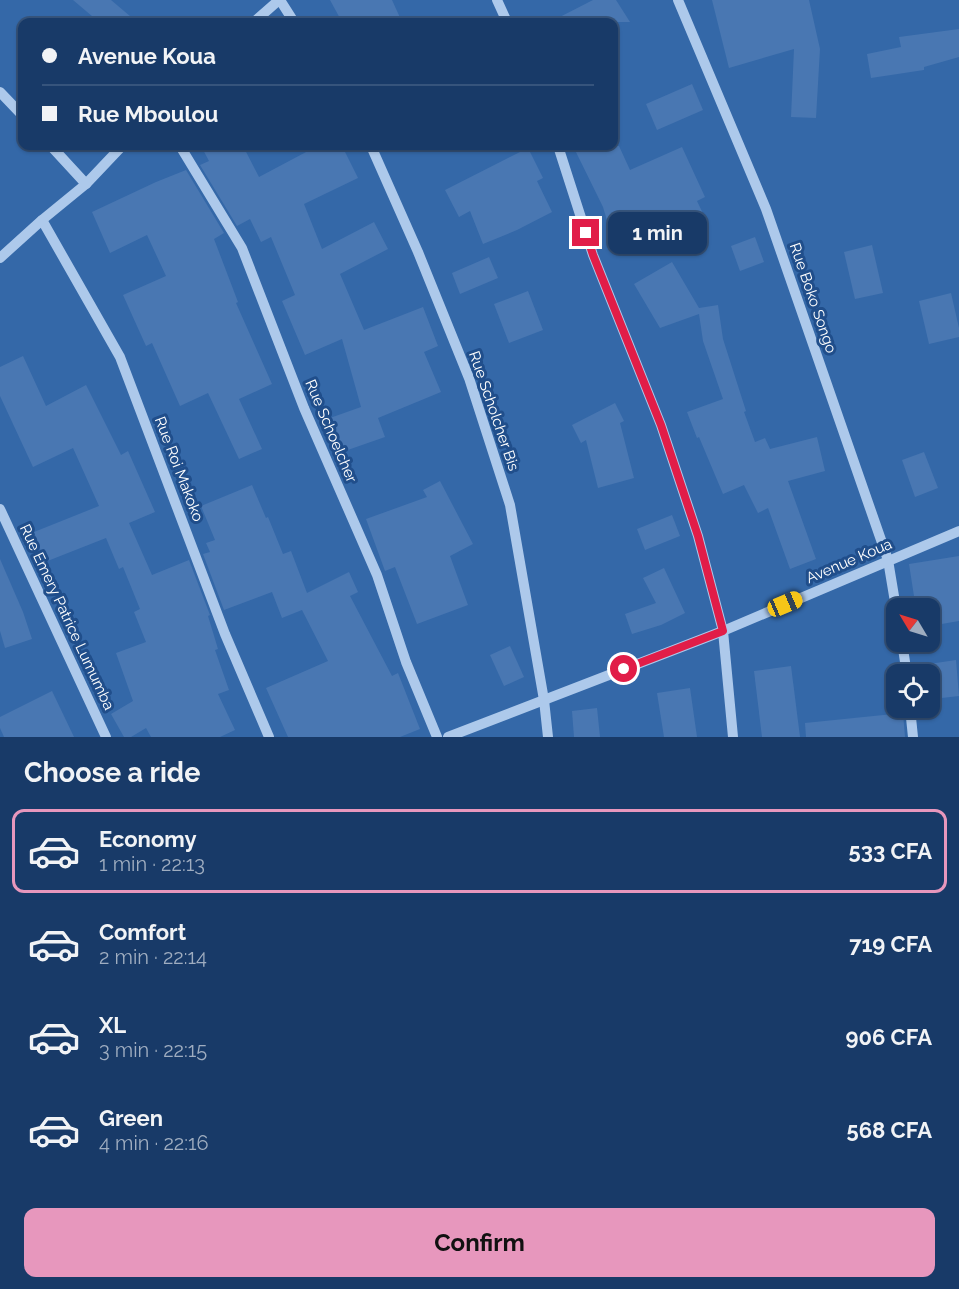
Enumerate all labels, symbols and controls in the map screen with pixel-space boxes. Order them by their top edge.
text: Avenue Koua [78,43,216,69]
text: Rue Mboulou [78,101,218,127]
callout: 1 min [607,212,706,254]
route end [572,219,599,246]
text: 1 min [632,221,683,245]
street label: Rue Boko Songo [786,241,840,356]
street label: Rue Scholcher Bis [465,349,523,473]
street label: Rue Schoelcher [301,377,361,486]
street label: Rue Roi Makoko [151,414,207,524]
street label: Rue Emery Patrice Lumumba [16,521,118,713]
street label: Avenue Koua [803,535,895,587]
car [765,589,805,619]
north arrow [886,598,940,652]
map controls [886,598,940,718]
route start [610,655,637,682]
button: locate [886,664,940,718]
text: Choose a ride [24,757,200,788]
icon: car [27,824,81,878]
text: Economy [99,826,197,852]
text: 533 CFA [849,838,932,864]
text: 1 min · 22:13 [99,852,205,876]
icon: car [27,917,81,971]
text: Comfort [99,919,186,945]
text: 719 CFA [849,931,932,957]
text: 2 min · 22:14 [99,945,207,969]
icon: car [27,1010,81,1064]
text: XL [99,1012,126,1038]
text: 906 CFA [846,1024,932,1050]
text: 3 min · 22:15 [99,1038,207,1062]
icon: car [27,1103,81,1157]
text: Green [99,1105,163,1131]
text: 568 CFA [847,1117,932,1143]
text: 4 min · 22:16 [99,1131,209,1155]
button: Confirm [24,1208,935,1277]

